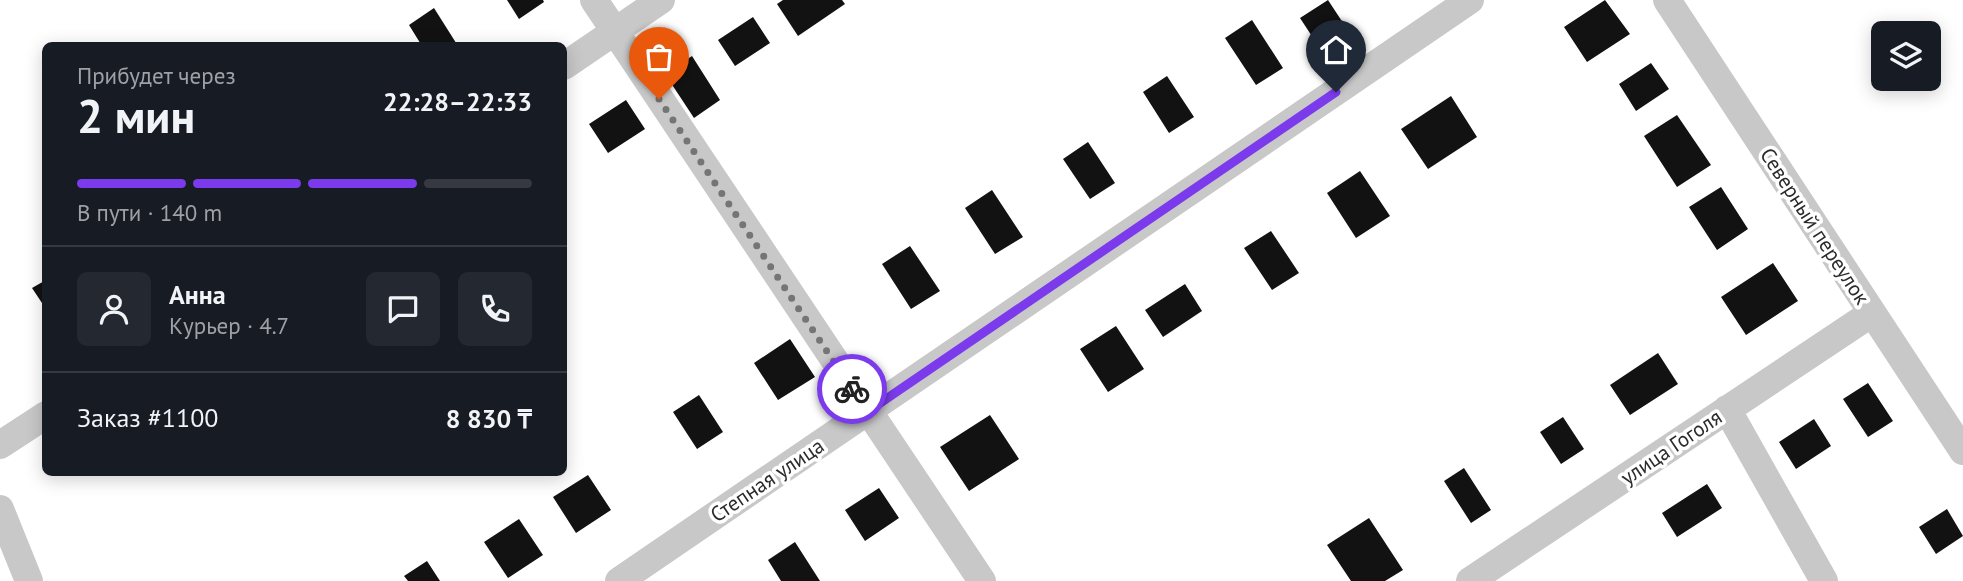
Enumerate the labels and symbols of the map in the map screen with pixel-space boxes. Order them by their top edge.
pin [1306,20,1366,92]
pin [629,27,689,99]
street label: Северный переулок [1754,142,1876,310]
courier [817,354,887,424]
street label: улица Гоголя [1615,403,1727,491]
street label: Степная улица [705,432,829,528]

